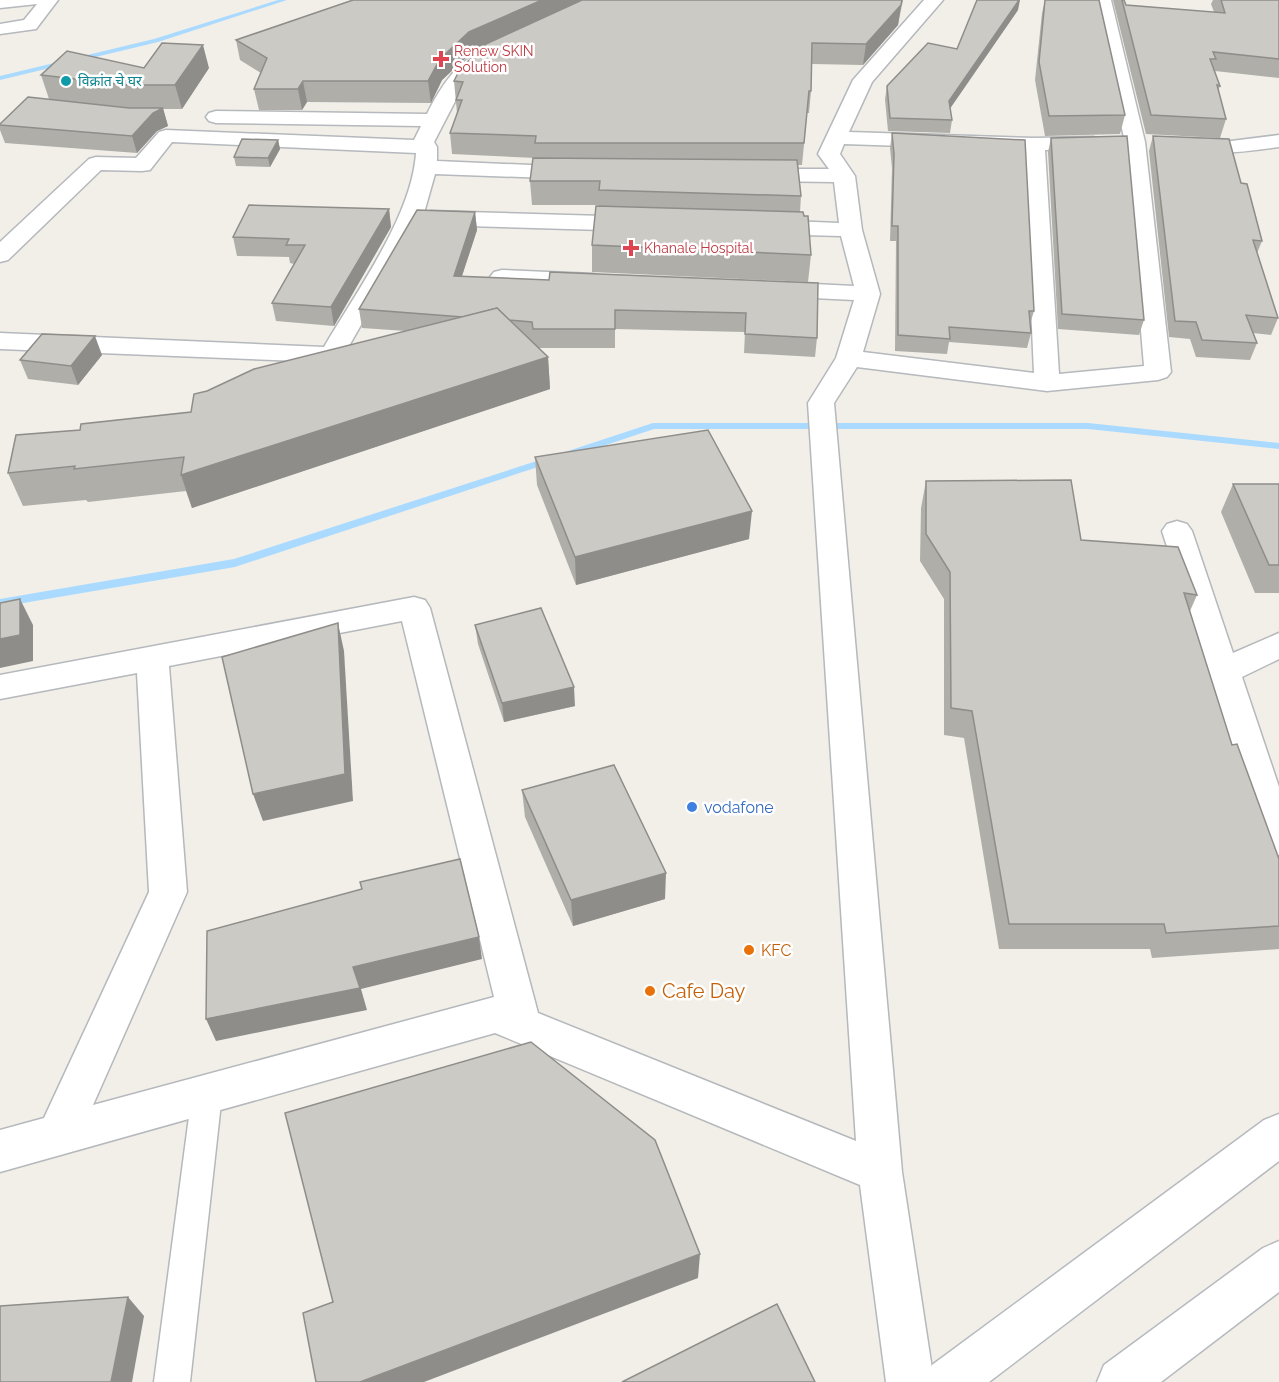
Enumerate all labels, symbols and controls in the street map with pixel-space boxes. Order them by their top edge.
place label: Renew SKIN Solution [454,43,534,75]
marker: Renew SKIN Solution [432,50,450,68]
place label: विक्रांत चे घर [78,72,142,89]
marker: विक्रांत चे घर [59,74,73,88]
marker: Khanale Hospital [622,239,640,257]
place label: Khanale Hospital [644,240,753,256]
place label: vodafone [704,798,774,817]
marker: vodafone [685,800,699,814]
place label: KFC [761,941,791,960]
marker: KFC [742,943,756,957]
place label: Cafe Day [662,979,745,1003]
marker: Cafe Day [643,984,657,998]

